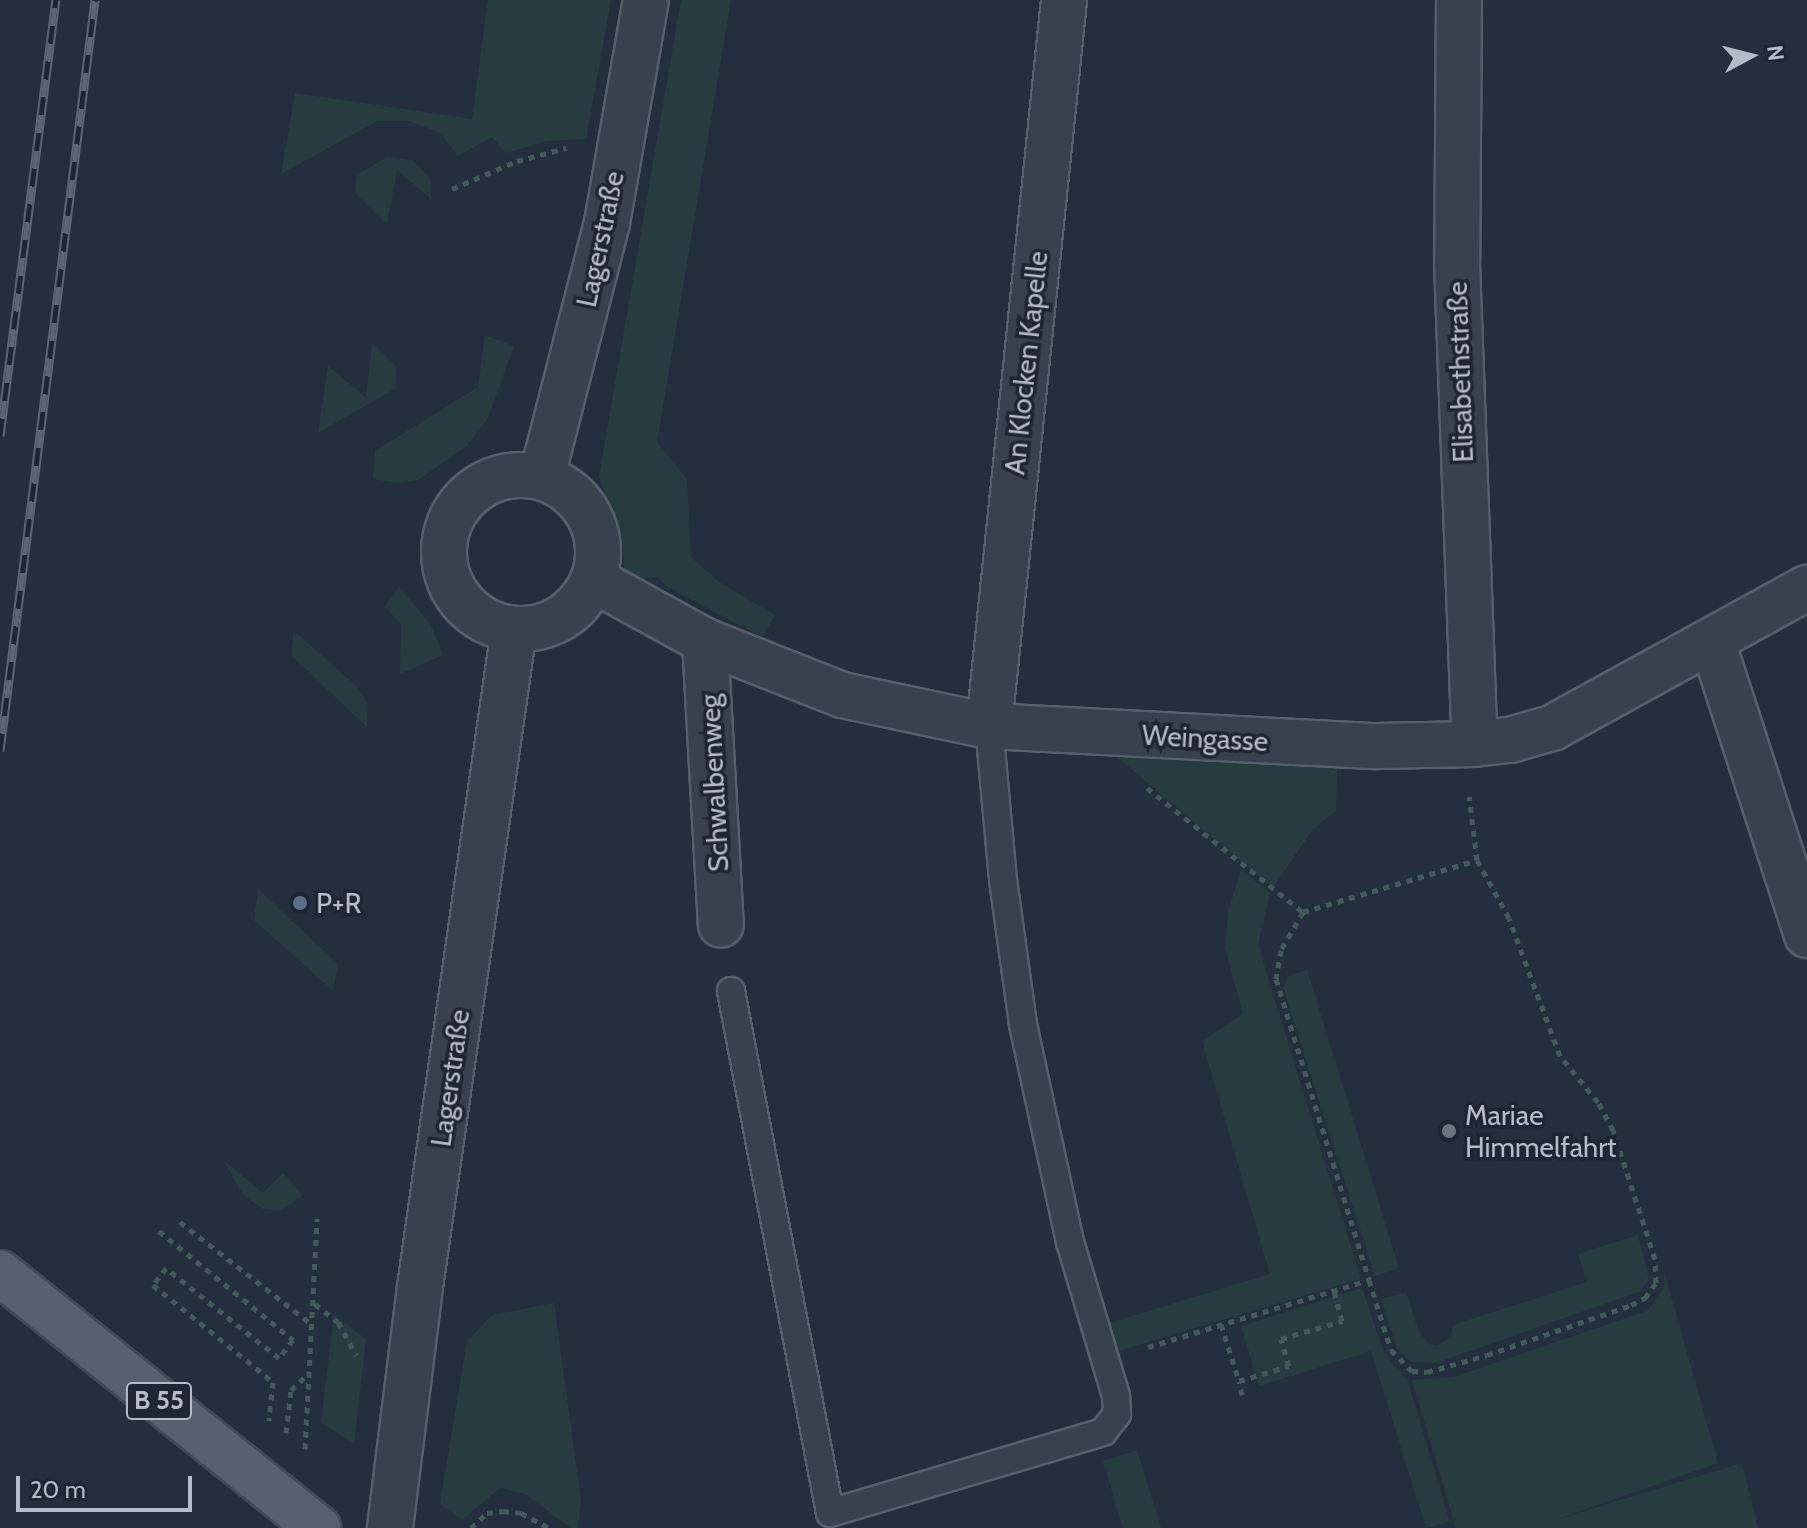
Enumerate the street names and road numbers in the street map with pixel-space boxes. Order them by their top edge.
street label: Lagerstraße [569,168,631,310]
street label: An Klocken Kapelle [998,250,1054,476]
street label: Elisabethstraße [1440,281,1480,463]
street label: Schwalbenweg [693,693,735,873]
street label: Weingasse [1141,718,1269,758]
street label: Lagerstraße [424,1007,476,1149]
road number: B 55 [125,1379,193,1423]

